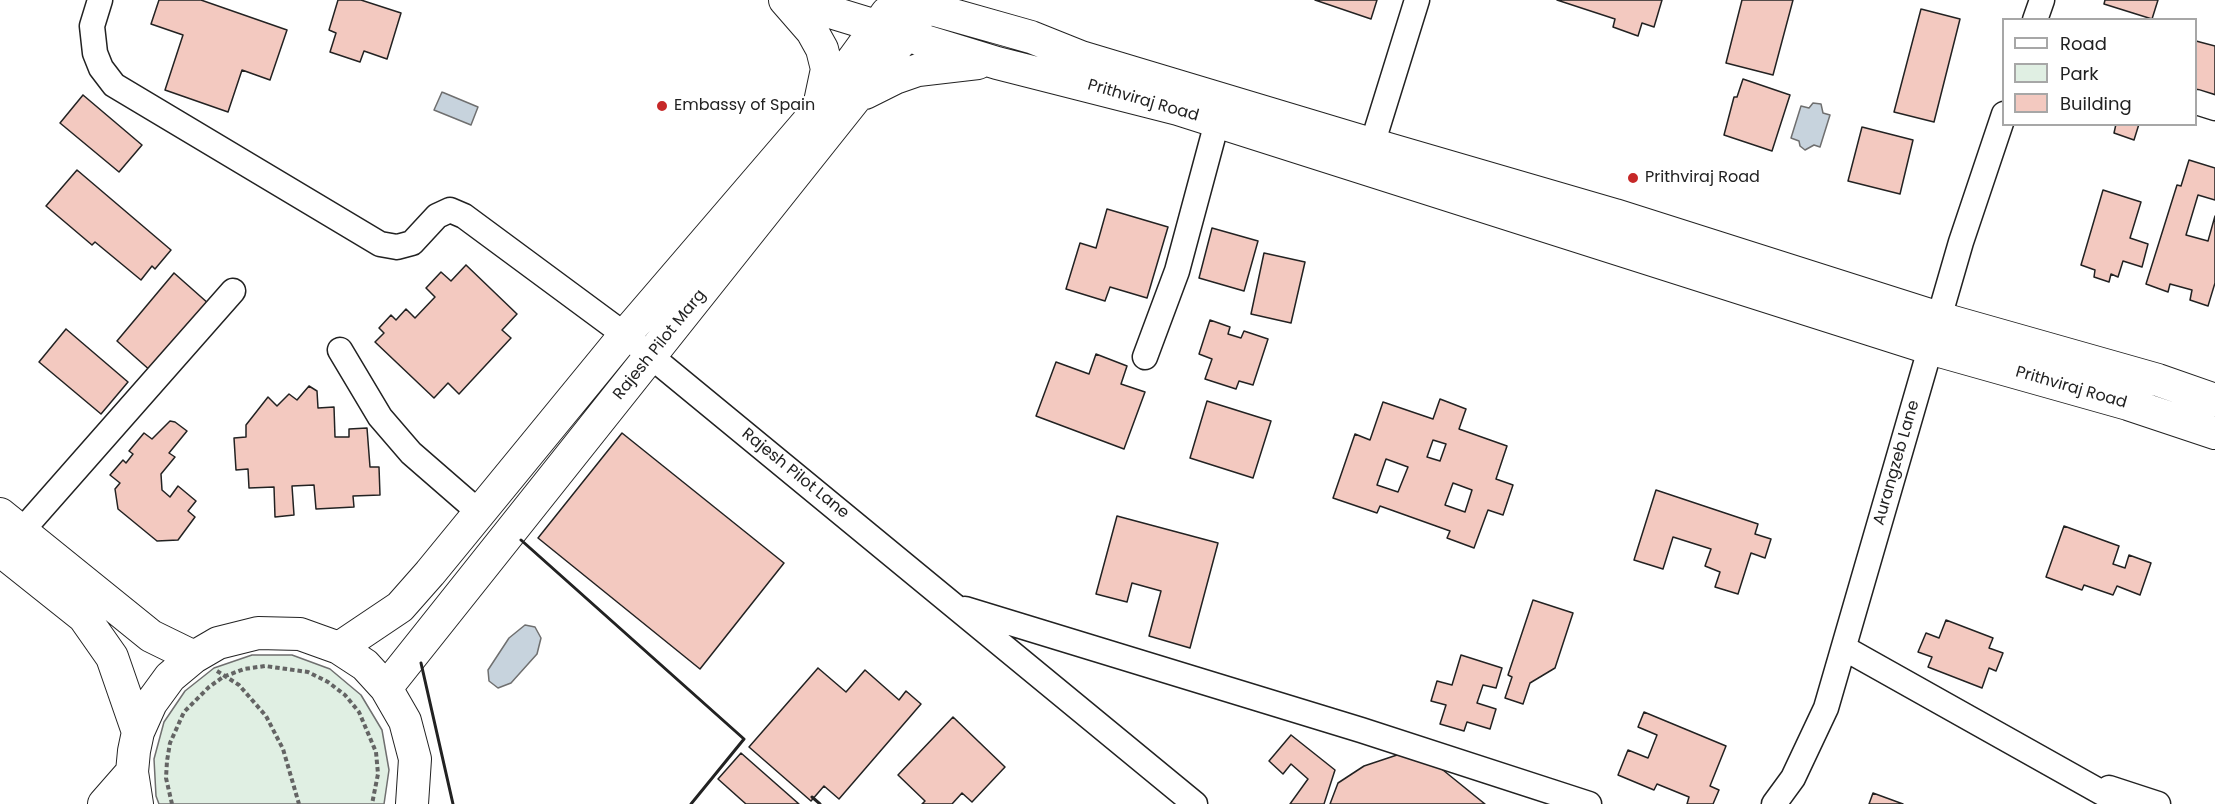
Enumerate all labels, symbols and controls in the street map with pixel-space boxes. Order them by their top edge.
legend [2002,18,2197,126]
text: Road [2060,31,2107,56]
text: Park [2060,61,2099,86]
street label: Prithviraj Road [1085,76,1201,126]
text: Building [2060,91,2132,116]
place label: Embassy of Spain [674,96,815,116]
marker: Embassy of Spain [655,99,669,113]
place label: Prithviraj Road [1645,168,1760,188]
marker: Prithviraj Road [1626,171,1640,185]
street label: Rajesh Pilot Marg [610,286,710,404]
street label: Prithviraj Road [2013,363,2129,413]
street label: Aurangzeb Lane [1870,398,1924,528]
street label: Rajesh Pilot Lane [737,425,853,523]

